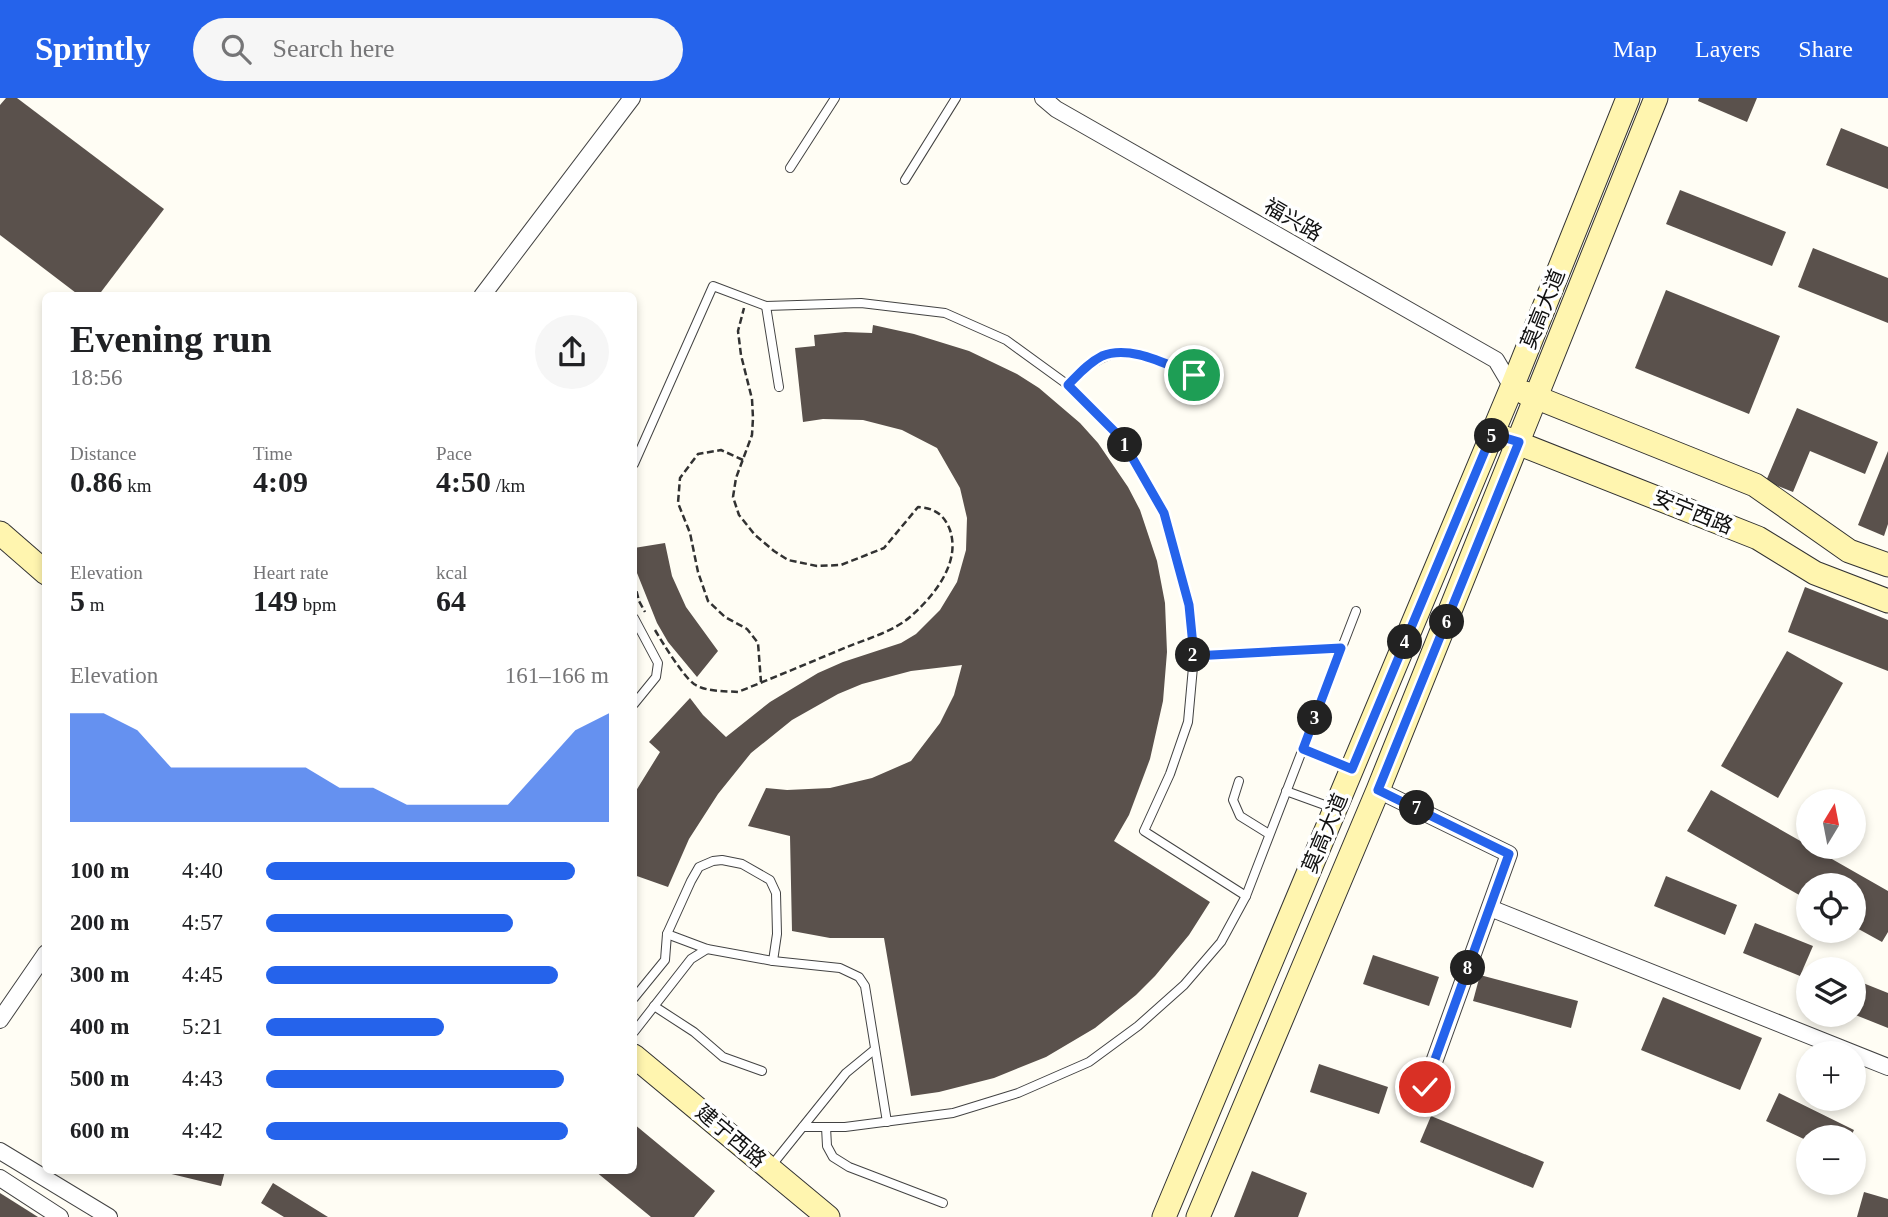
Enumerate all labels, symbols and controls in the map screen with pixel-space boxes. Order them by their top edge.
search box [193,18,683,81]
icon: search [217,30,255,68]
text: Sprintly [35,31,151,67]
text: Search here [273,34,395,63]
text: Map [1613,36,1657,62]
text: Layers [1695,36,1760,62]
text: Share [1798,36,1853,62]
street label: 福兴路 [1260,194,1326,246]
street label: 莫高大道 [1516,266,1570,352]
button: share [535,315,609,389]
text: Evening run [70,318,272,360]
pin [1164,345,1224,405]
icon: arrive [1175,356,1213,394]
text: 18:56 [70,365,122,390]
pin: 5 [1474,418,1510,454]
text: 5 [1487,425,1496,446]
pin: 1 [1108,428,1142,462]
text: 1 [1120,434,1129,455]
text: Distance [70,443,136,464]
text: Time [253,443,292,464]
text: Pace [436,443,472,464]
text: 0.86 [70,465,123,498]
text: 4:09 [253,465,308,498]
text: 4:50 [436,465,491,498]
text: km [123,475,152,496]
text: /km [491,475,525,496]
street label: 安宁西路 [1650,485,1736,539]
text: Elevation [70,562,143,583]
text: Heart rate [253,562,328,583]
text: kcal [436,562,468,583]
text: 5 [70,584,85,617]
text: 149 [253,584,298,617]
text: 64 [436,584,466,617]
text: m [85,594,105,615]
text: bpm [298,594,337,615]
pin: 6 [1430,604,1464,640]
text: 6 [1442,611,1451,632]
pin: 4 [1388,624,1422,660]
text: 4 [1400,631,1409,652]
pin: 2 [1176,638,1210,672]
text: 2 [1188,644,1197,665]
text: Elevation [70,663,158,688]
text: 161–166 m [505,663,609,688]
pin: 3 [1298,700,1332,736]
text: 3 [1310,707,1319,728]
north arrow [1796,789,1866,859]
map controls [1796,789,1866,1195]
street label: 莫高大道 [1298,790,1352,876]
pin: 7 [1400,790,1434,826]
text: 7 [1412,797,1421,818]
text: 100 m [70,858,129,883]
text: 4:40 [182,858,223,883]
button: locate [1796,873,1866,943]
text: 200 m [70,910,129,935]
text: 4:57 [182,910,223,935]
pin: 8 [1450,950,1486,986]
text: 8 [1463,957,1472,978]
button: layers [1796,957,1866,1027]
text: 300 m [70,962,129,987]
text: 4:45 [182,962,223,987]
text: 400 m [70,1014,129,1039]
text: 5:21 [182,1014,223,1039]
button: + [1796,1041,1866,1111]
pin [1395,1057,1455,1117]
text: 500 m [70,1066,129,1091]
text: 4:43 [182,1066,223,1091]
icon: check [1406,1068,1444,1106]
street label: 建宁西路 [691,1100,771,1172]
text: 600 m [70,1118,129,1143]
text: 4:42 [182,1118,223,1143]
button: − [1796,1125,1866,1195]

